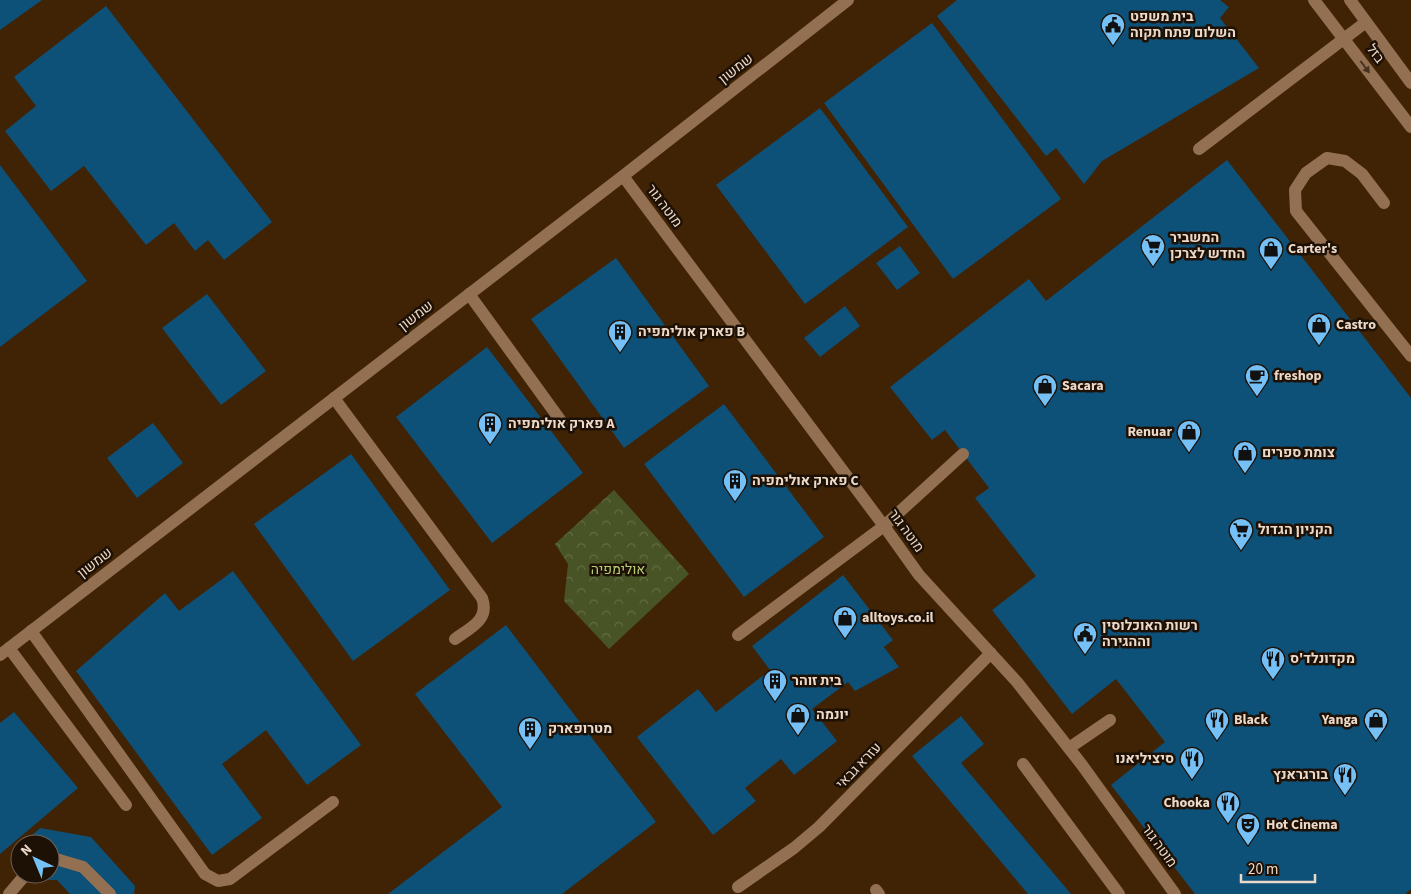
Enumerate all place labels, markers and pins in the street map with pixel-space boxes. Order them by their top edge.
place label: בית משפט השלום פתח תקוה [1130,7,1236,43]
public building icon: בית משפט השלום פתח תקוה [1100,12,1126,46]
place label: המשביר החדש לצרכן [1170,228,1245,264]
supermarket icon: המשביר החדש לצרכן [1140,233,1166,267]
shop icon: Carter's [1258,236,1284,270]
place label: Carter's [1288,239,1337,259]
shop icon: Castro [1306,312,1332,346]
place label: Castro [1336,315,1376,335]
building icon: פארק אולימפיה B [607,319,633,353]
place label: פארק אולימפיה B [638,322,745,342]
cafe icon: freshop [1244,363,1270,397]
place label: freshop [1274,366,1321,386]
shop icon: Sacara [1032,373,1058,407]
place label: Sacara [1062,376,1104,396]
building icon: פארק אולימפיה A [477,411,503,445]
place label: פארק אולימפיה A [508,414,615,434]
shop icon: Renuar [1176,419,1202,453]
place label: Renuar [1127,422,1172,442]
shop icon: צומת ספרים [1232,440,1258,474]
place label: צומת ספרים [1262,443,1335,463]
building icon: פארק אולימפיה C [722,468,748,502]
place label: פארק אולימפיה C [752,471,859,491]
supermarket icon: הקניון הגדול [1228,517,1254,551]
place label: הקניון הגדול [1258,520,1333,540]
shop icon: alltoys.co.il [832,605,858,639]
place label: alltoys.co.il [862,608,934,628]
place label: רשות האוכלוסין וההגירה [1102,616,1198,652]
public building icon: רשות האוכלוסין וההגירה [1072,621,1098,655]
restaurant icon: מקדונלד'ס [1260,646,1286,680]
place label: מקדונלד'ס [1290,649,1355,669]
building icon: בית זוהר [762,668,788,702]
place label: בית זוהר [792,671,842,691]
shop icon: יונמה [785,702,811,736]
place label: יונמה [816,705,849,725]
restaurant icon: Black [1204,707,1230,741]
shop icon: Yanga [1363,707,1389,741]
place label: Black [1234,710,1268,730]
place label: Yanga [1321,710,1358,730]
building icon: מטרופארק [517,716,543,750]
place label: מטרופארק [548,719,612,739]
restaurant icon: סיציליאנו [1179,746,1205,780]
place label: סיציליאנו [1116,749,1174,769]
restaurant icon: בורגראנץ [1332,762,1358,796]
place label: בורגראנץ [1273,765,1328,785]
restaurant icon: Chooka [1215,790,1241,824]
place label: Chooka [1163,793,1210,813]
theatre icon: Hot Cinema [1235,812,1261,846]
place label: Hot Cinema [1266,815,1338,835]

